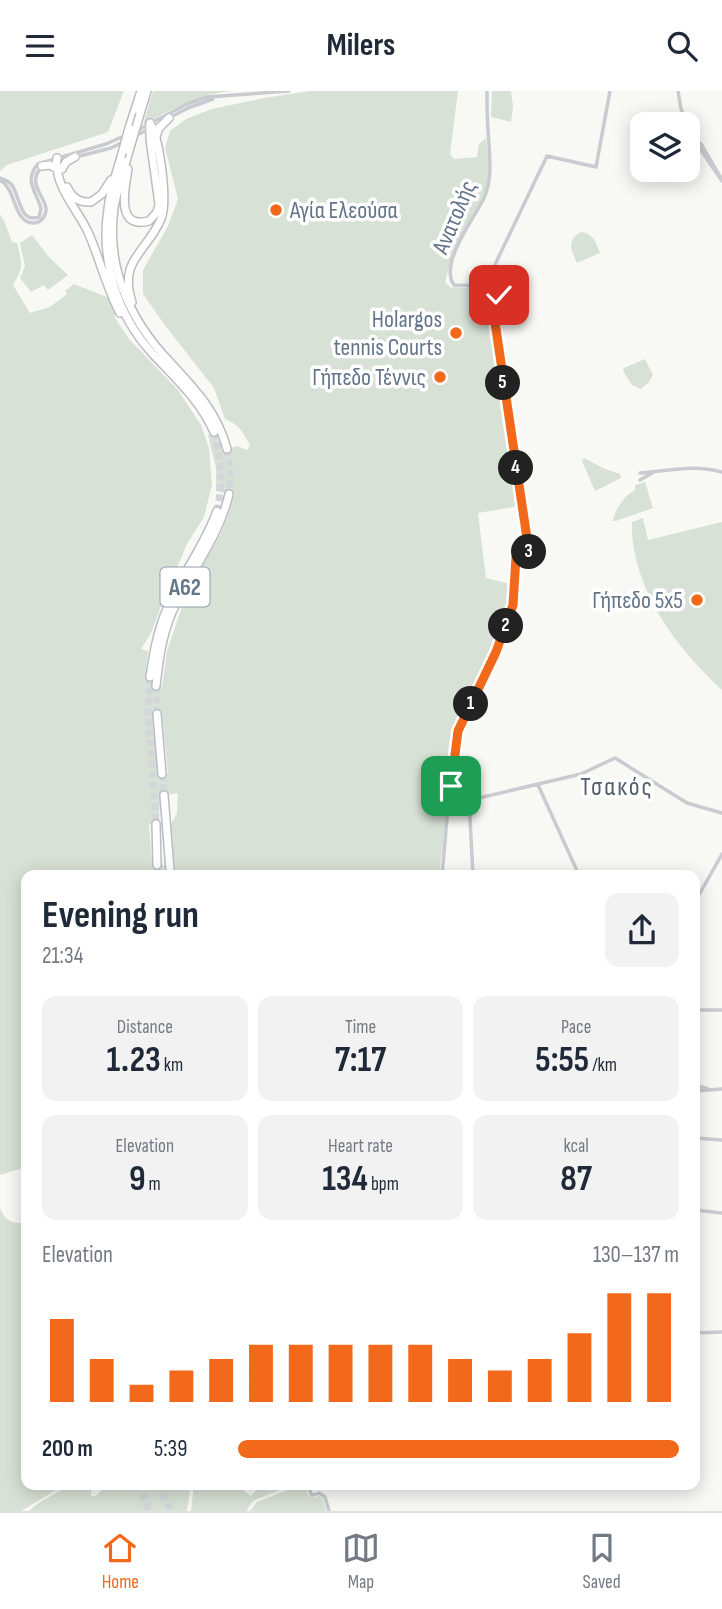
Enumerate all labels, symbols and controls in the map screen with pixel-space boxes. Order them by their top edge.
text: Milers [327,26,395,65]
icon: menu [21,27,59,65]
icon: search [663,27,701,65]
map controls [630,112,700,182]
button: layers [630,112,700,182]
street label: Ανατολής [426,176,483,259]
place label: Αγία Ελεούσα [289,196,398,225]
marker: Αγία Ελεούσα [268,202,284,218]
pin [469,265,529,325]
icon: check [480,276,518,314]
place label: Holargos tennis Courts [333,305,442,362]
marker: Holargos tennis Courts [448,325,464,341]
place label: Γήπεδο Τέννις [312,363,426,392]
pin: 5 [486,365,520,401]
marker: Γήπεδο Τέννις [432,369,448,385]
text: 5 [498,371,507,394]
pin: 4 [498,451,534,485]
text: 4 [511,456,520,479]
pin: 3 [512,535,546,569]
text: 3 [524,540,533,563]
road number: Α62 [160,567,210,607]
place label: Γήπεδο 5x5 [592,586,683,615]
marker: Γήπεδο 5x5 [689,592,705,608]
pin: 2 [489,609,524,643]
text: 2 [501,614,510,637]
pin: 1 [454,687,489,721]
text: 1 [467,692,474,715]
pin [421,756,481,816]
icon: arrive [432,767,470,805]
district label: Τσακός [580,772,654,803]
text: Evening run [42,893,199,938]
button: share [605,893,679,967]
text: 21:34 [42,942,83,970]
text: Distance [117,1016,173,1039]
text: Time [345,1016,376,1039]
text: Pace [561,1016,591,1039]
text: 1.23 [106,1039,161,1082]
text: 7:17 [335,1039,386,1082]
text: 5:55 [535,1039,589,1082]
text: km [161,1054,183,1077]
text: /km [589,1054,617,1077]
text: Elevation [116,1135,174,1158]
text: Heart rate [328,1135,393,1158]
text: kcal [564,1135,589,1158]
text: 9 [129,1158,146,1201]
text: 134 [322,1158,368,1201]
text: 87 [560,1158,592,1201]
text: m [146,1173,161,1196]
text: bpm [368,1173,399,1196]
text: Elevation [42,1241,113,1269]
text: 130–137 m [593,1241,679,1269]
text: 200 m [42,1435,93,1463]
text: 5:39 [154,1435,187,1463]
tab: Home [101,1529,139,1594]
tab: Map [342,1529,380,1594]
tab: Saved [583,1529,621,1594]

